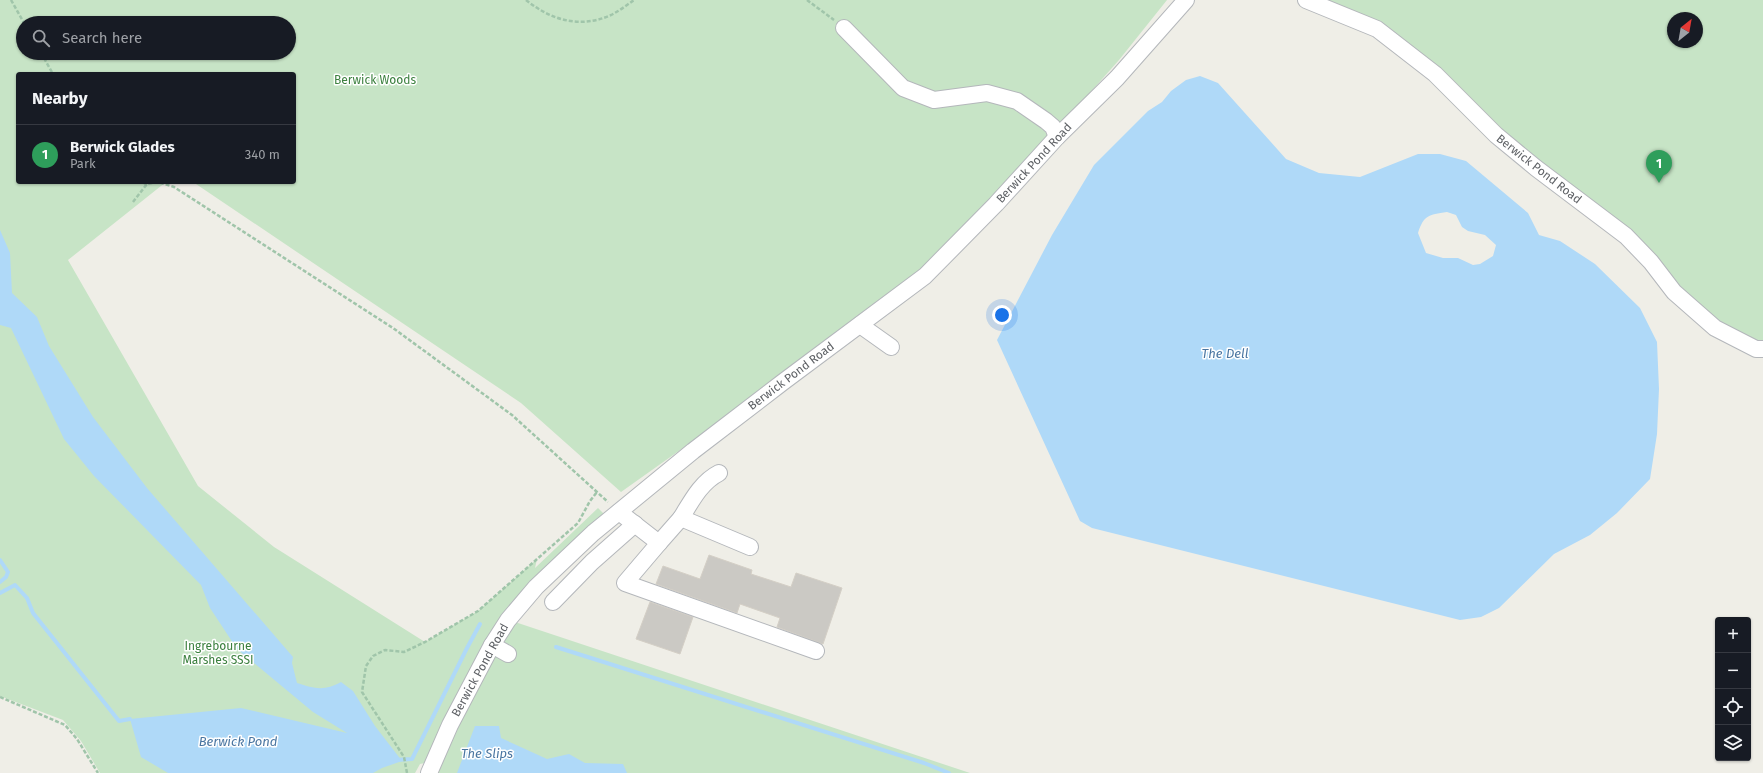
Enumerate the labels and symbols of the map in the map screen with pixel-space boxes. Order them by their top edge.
north arrow [1667,12,1703,48]
park label: Berwick Woods [334,73,416,87]
street label: Berwick Pond Road [993,120,1075,206]
street label: Berwick Pond Road [1494,131,1584,207]
pin: 1 [1646,150,1672,183]
your location [992,305,1012,325]
street label: Berwick Pond Road [745,339,837,413]
water label: The Dell [1202,346,1249,361]
street label: Berwick Pond Road [449,621,511,719]
park label: Ingrebourne Marshes SSSI [182,639,254,667]
water label: Berwick Pond [199,734,278,749]
water label: The Slips [461,746,513,761]

